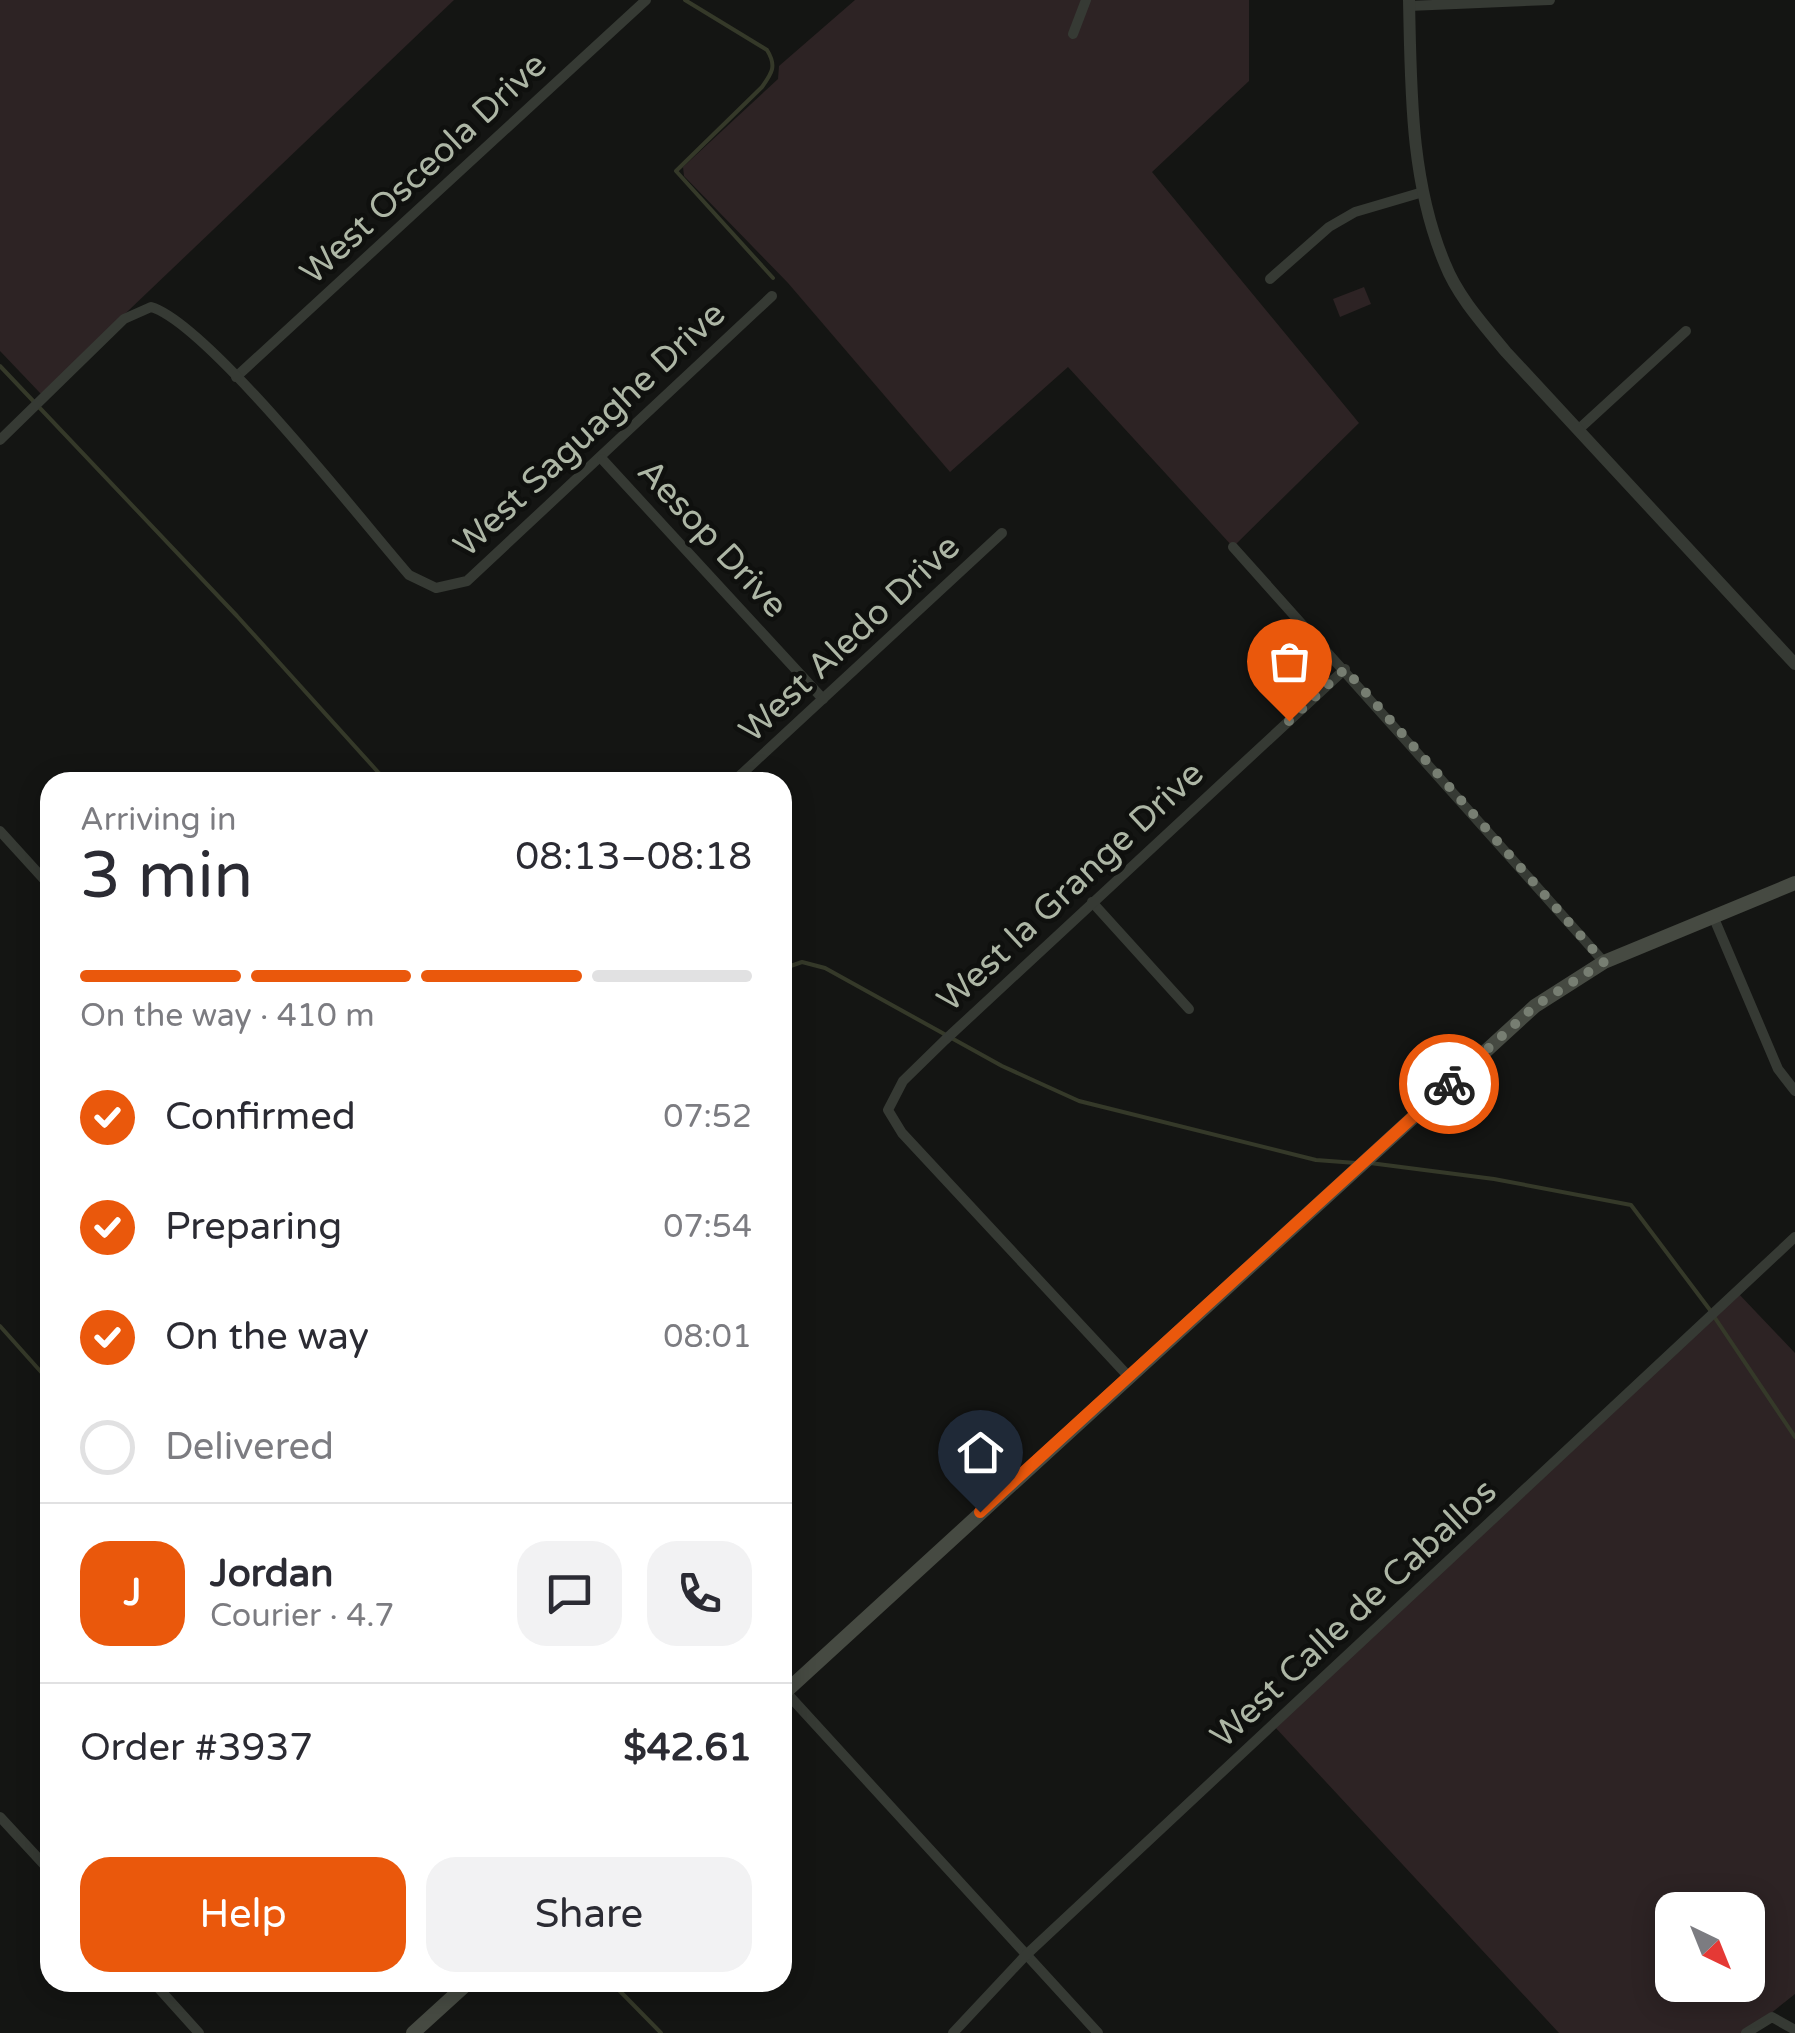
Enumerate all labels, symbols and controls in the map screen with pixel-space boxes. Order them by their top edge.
street label: West Osceola Drive [292,44,555,294]
street label: West Saguaghe Drive [445,293,734,566]
street label: Aesop Drive [628,451,796,626]
street label: West Aledo Drive [731,526,969,752]
pin [1247,619,1332,722]
icon: bag [1262,634,1317,689]
street label: West la Grange Drive [929,753,1212,1021]
text: Arriving in [80,801,237,839]
text: 08:13–08:18 [515,834,752,880]
text: 3 min [80,837,253,916]
text: On the way · 410 m [80,997,375,1035]
courier [1399,1034,1499,1134]
icon: bike [1422,1057,1477,1112]
icon: check [80,1090,135,1145]
text: Confirmed [165,1094,356,1140]
text: 07:52 [663,1098,752,1136]
icon: check [80,1200,135,1255]
text: Preparing [165,1204,342,1250]
text: 07:54 [663,1208,752,1246]
icon: check [80,1310,135,1365]
text: On the way [165,1314,369,1360]
text: 08:01 [663,1318,752,1356]
pin [938,1410,1023,1513]
text: Delivered [165,1424,334,1470]
icon: home [953,1425,1008,1480]
street label: West Calle de Caballos [1202,1470,1505,1757]
button: chat [517,1541,622,1646]
button: phone [647,1541,752,1646]
text: Jordan [210,1551,333,1597]
text: J [124,1570,141,1616]
text: Courier · 4.7 [210,1597,394,1635]
text: Order #3937 [80,1725,313,1771]
text: $42.61 [623,1725,752,1771]
button: Help [80,1857,406,1972]
button: Share [426,1857,752,1972]
north arrow [1655,1892,1765,2002]
map controls [1655,1892,1765,2002]

